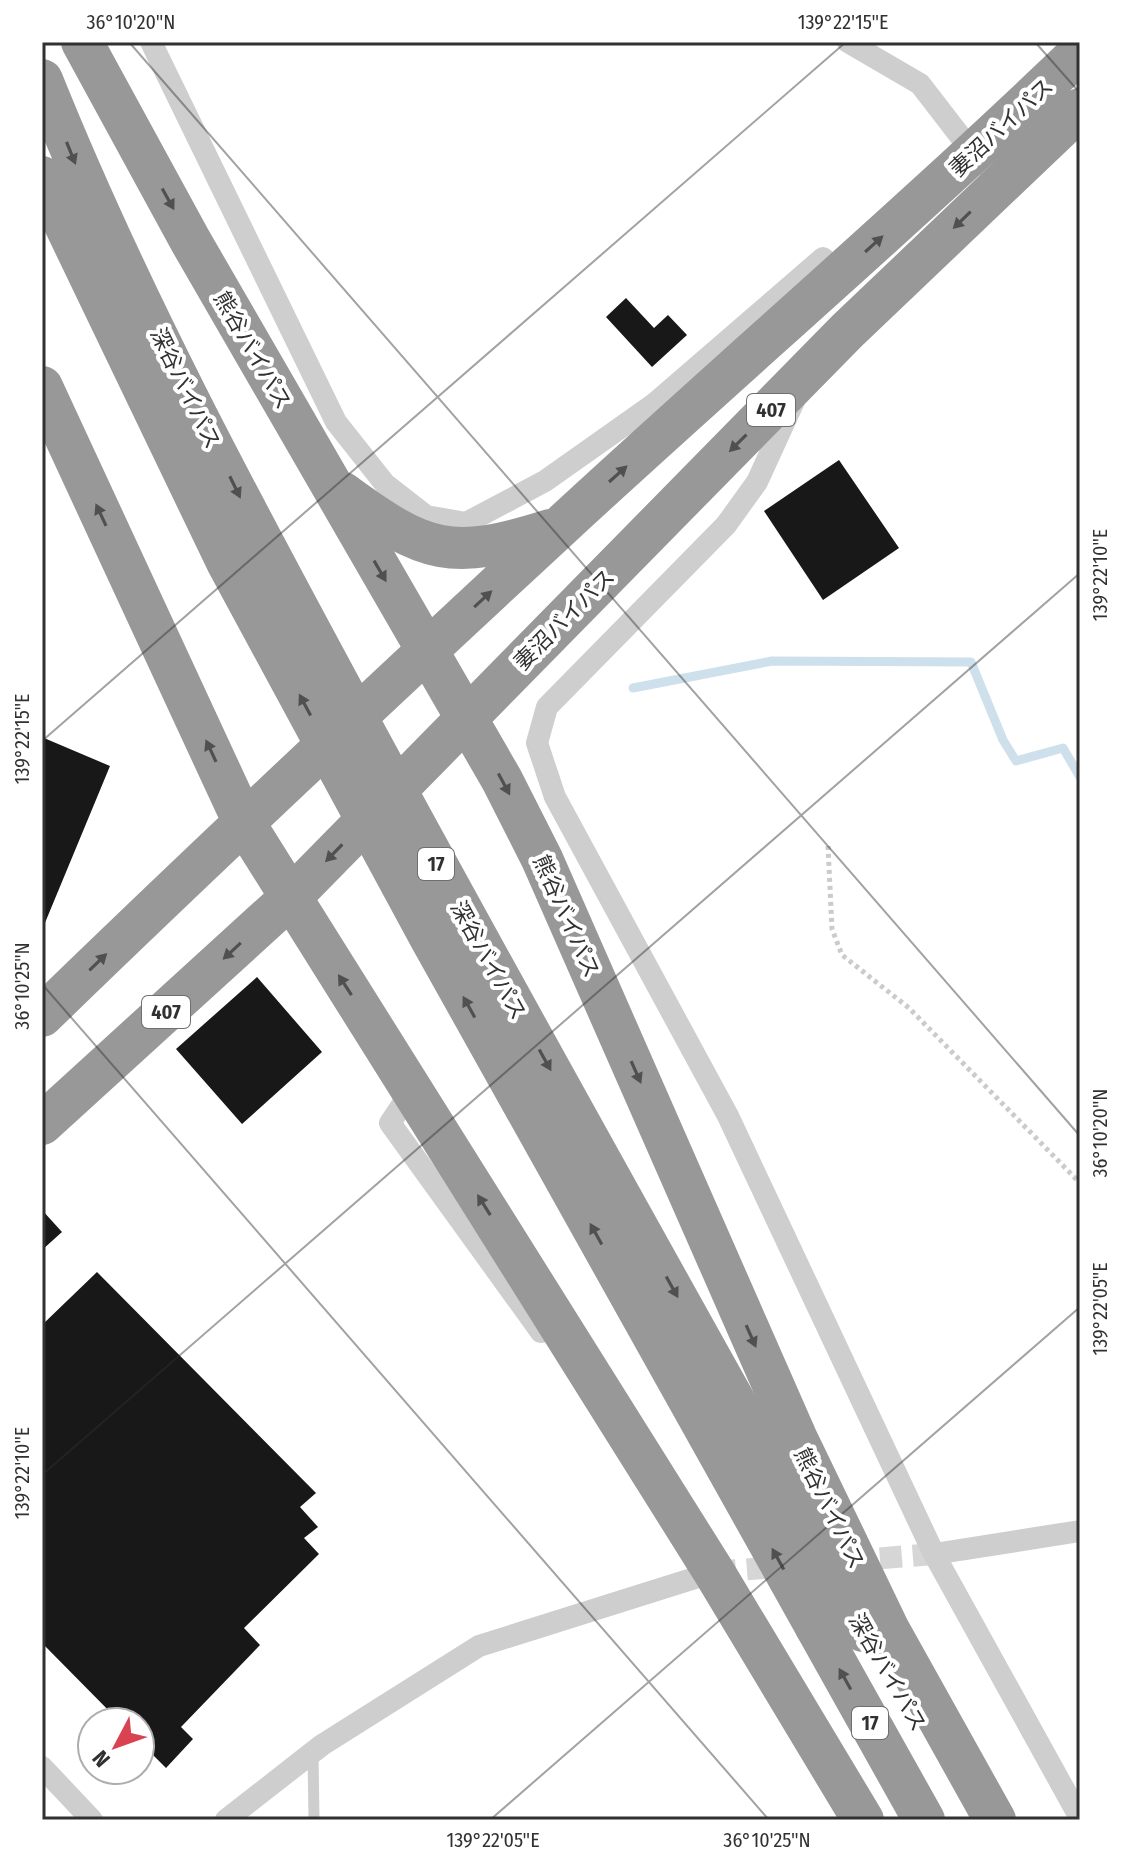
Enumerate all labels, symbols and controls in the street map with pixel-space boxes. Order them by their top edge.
text: 36°10'20"N [87,10,175,34]
text: 139°22'15"E [798,10,888,34]
street label: 妻沼バイパス [944,73,1059,182]
one-way arrow [65,141,78,165]
one-way arrow [161,188,175,211]
one-way arrow [953,210,972,229]
one-way arrow [864,235,884,253]
street label: 熊谷バイパス [208,287,297,414]
street label: 深谷バイパス [145,323,227,453]
road number: 407 [747,394,795,426]
one-way arrow [730,433,748,452]
one-way arrow [609,466,628,484]
one-way arrow [228,475,241,498]
one-way arrow [94,503,108,526]
text: 139°22'10"E [1088,529,1112,621]
one-way arrow [372,560,386,582]
street label: 妻沼バイパス [508,563,620,675]
one-way arrow [473,591,492,609]
text: 139°22'15"E [10,694,34,784]
one-way arrow [298,694,312,716]
one-way arrow [204,739,217,762]
one-way arrow [498,773,511,796]
one-way arrow [325,843,344,862]
road number: 17 [418,848,454,880]
street label: 熊谷バイパス [527,851,606,982]
street label: 深谷バイパス [445,896,532,1024]
text: 36°10'25"N [10,942,34,1030]
one-way arrow [223,942,242,960]
one-way arrow [88,953,107,972]
one-way arrow [338,975,353,996]
road number: 407 [142,996,190,1028]
one-way arrow [462,996,476,1019]
one-way arrow [538,1049,552,1071]
one-way arrow [629,1060,642,1084]
text: 36°10'20"N [1088,1089,1112,1177]
one-way arrow [478,1194,492,1216]
one-way arrow [589,1223,603,1245]
text: 139°22'05"E [1088,1262,1112,1356]
one-way arrow [665,1276,678,1299]
one-way arrow [744,1324,758,1347]
text: 139°22'10"E [10,1427,34,1519]
street label: 熊谷バイパス [789,1443,871,1573]
one-way arrow [771,1548,785,1570]
street label: 深谷バイパス [843,1609,932,1736]
one-way arrow [838,1667,851,1690]
north arrow [76,1706,156,1786]
road number: 17 [852,1707,888,1739]
text: N [87,1745,116,1773]
text: 139°22'05"E [446,1828,540,1852]
text: 36°10'25"N [723,1828,811,1852]

